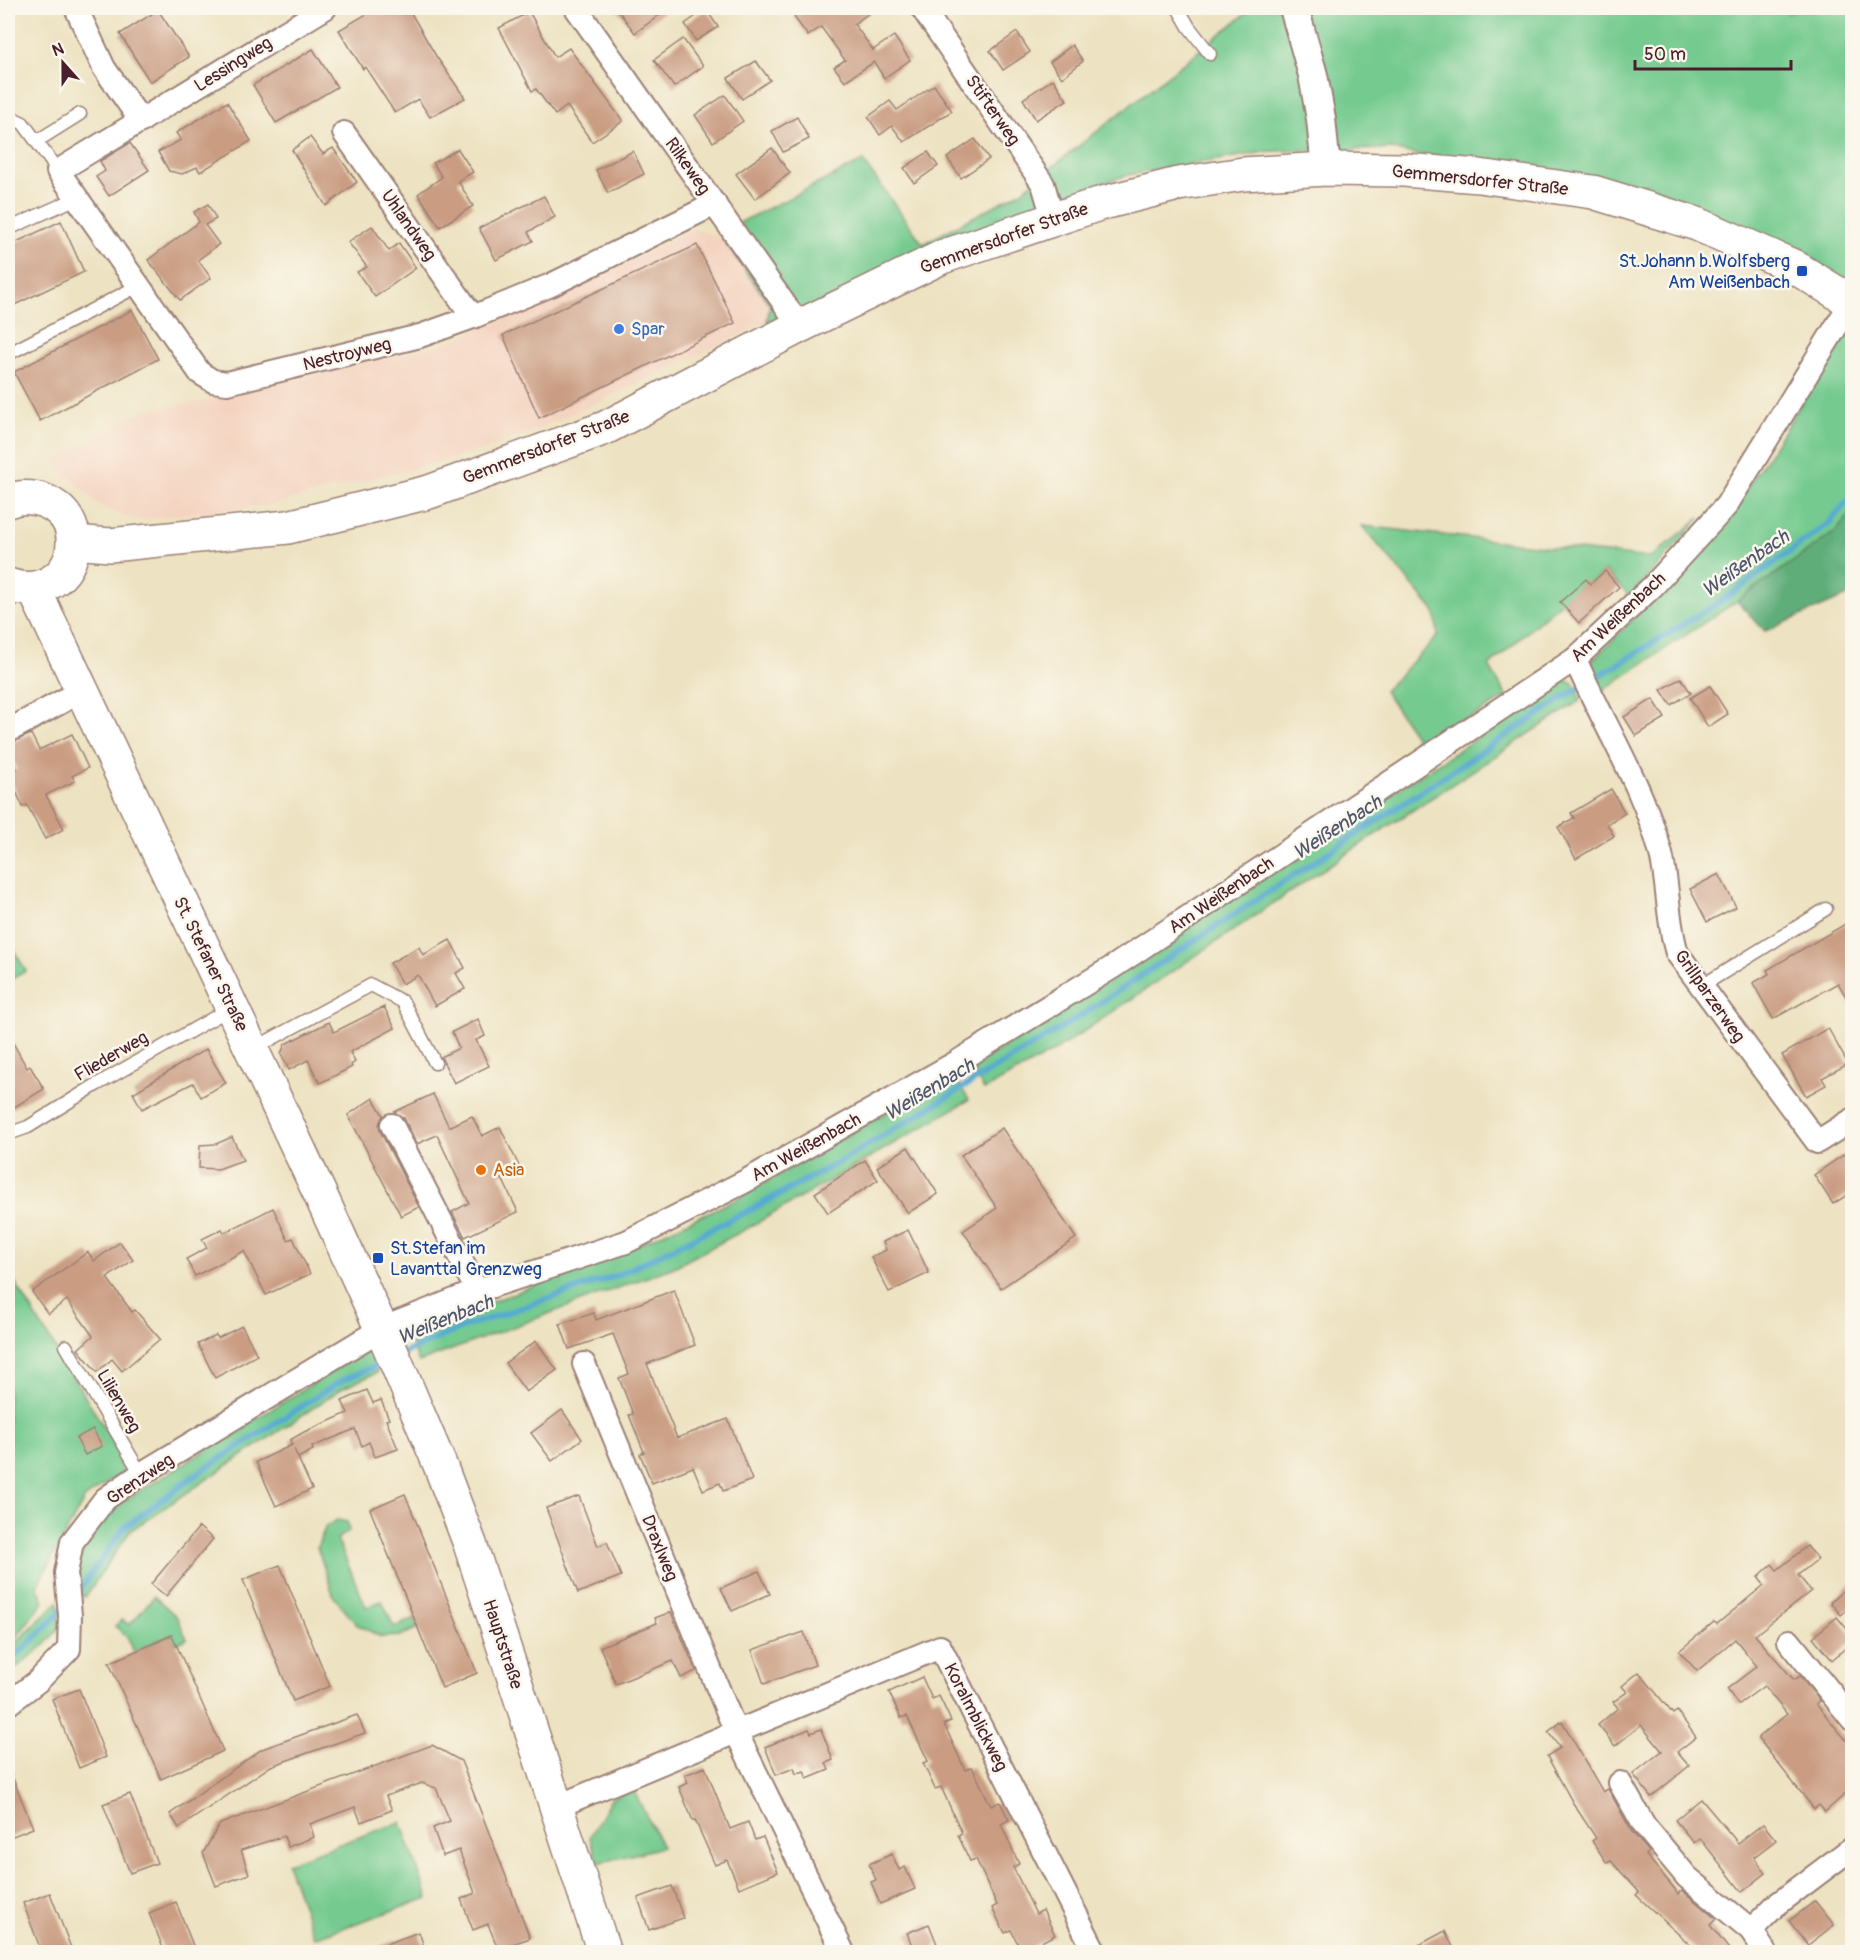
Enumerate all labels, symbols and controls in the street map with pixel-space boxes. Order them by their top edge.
street label: Lessingweg [190,31,276,97]
north arrow [33,33,93,93]
scale bar [1635,33,1791,71]
text: N [49,39,67,61]
text: 50 m [1644,43,1686,66]
street label: Stifterweg [960,71,1025,150]
street label: Rilkeweg [660,133,715,199]
street label: Gemmersdorfer Straße [1391,160,1569,201]
street label: Uhlandweg [376,185,441,265]
street label: Gemmersdorfer Straße [917,197,1091,280]
place label: St.Johann b.Wolfsberg Am Weißenbach [1619,250,1790,294]
marker: St.Johann b.Wolfsberg Am Weißenbach [1795,264,1809,278]
place label: Spar [631,318,665,341]
marker: Spar [612,322,626,336]
street label: Nestroyweg [301,332,393,377]
street label: Gemmersdorfer Straße [459,405,633,490]
water label: Weißenbach [1697,523,1795,603]
street label: Am Weißenbach [1566,567,1671,667]
water label: Weißenbach [1288,789,1388,865]
street label: Am Weißenbach [1164,852,1278,939]
street label: St. Stefaner Straße [168,893,253,1036]
street label: Grillparzerweg [1669,945,1750,1047]
street label: Fliederweg [70,1026,152,1087]
water label: Weißenbach [880,1052,980,1126]
street label: Am Weißenbach [747,1108,865,1187]
place label: Asia [493,1159,524,1182]
marker: Asia [474,1163,488,1177]
place label: St.Stefan im Lavanttal Grenzweg [390,1237,542,1281]
marker: St.Stefan im Lavanttal Grenzweg [371,1251,385,1265]
water label: Weißenbach [394,1288,498,1350]
street label: Lilienweg [91,1365,146,1437]
street label: Grenzweg [102,1449,178,1510]
street label: Draxlweg [636,1512,683,1585]
street label: Hauptstraße [477,1596,528,1692]
street label: Koralmblickweg [938,1659,1013,1775]

